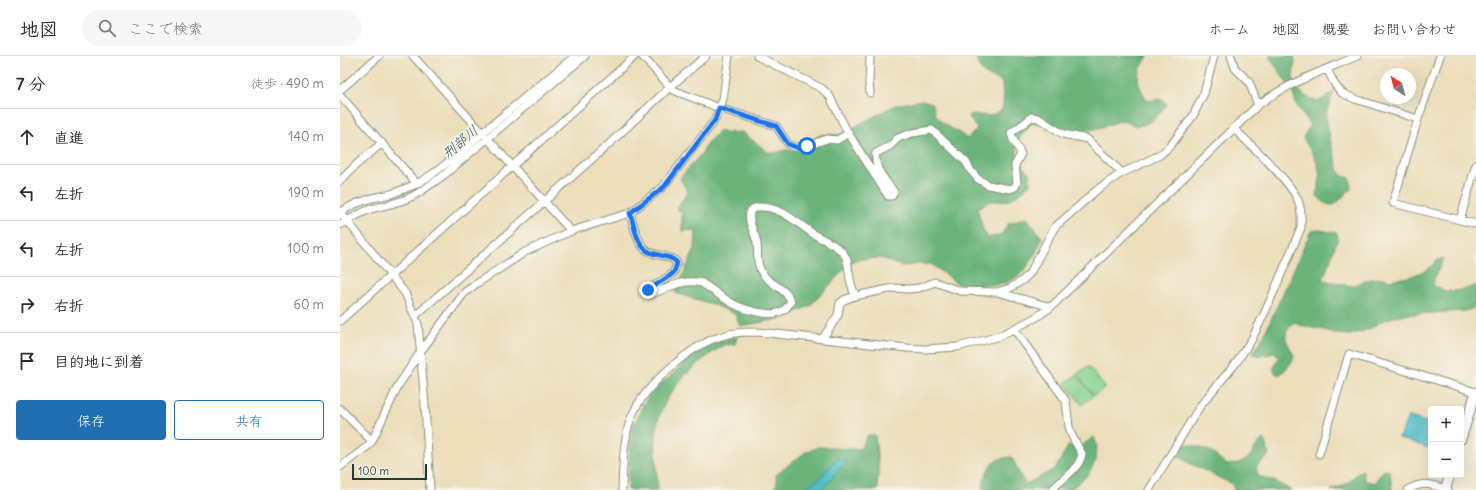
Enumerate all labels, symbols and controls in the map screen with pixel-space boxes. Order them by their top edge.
search box [82,10,362,46]
text: 地図 [20,17,58,41]
icon: search [96,17,118,39]
text: ここで検索 [128,19,203,38]
text: ホーム [1209,20,1250,38]
text: 地図 [1272,20,1300,38]
text: 概要 [1322,20,1350,38]
text: お問い合わせ [1372,20,1456,38]
north arrow [1380,68,1416,104]
text: 7 分 [16,73,45,95]
text: 徒歩 · 490 m [251,75,324,92]
water label: 刑部川 [438,122,482,162]
icon: ahead [16,126,38,148]
text: 直進 [54,128,84,147]
text: 140 m [288,128,324,145]
route start [798,137,816,155]
icon: left [16,182,38,204]
text: 左折 [54,184,84,203]
text: 190 m [288,184,324,201]
icon: left [16,238,38,260]
text: 左折 [54,240,84,259]
text: 100 m [287,240,324,257]
route end [639,281,657,299]
icon: right [16,294,38,316]
text: 右折 [54,296,84,315]
text: 60 m [293,296,324,313]
icon: arrive [16,350,38,372]
text: 目的地に到着 [54,352,144,371]
button: 保存 [16,400,166,440]
button: 共有 [174,400,324,440]
map controls [1428,406,1464,478]
button: + [1428,406,1464,442]
button: − [1428,442,1464,478]
scale bar [352,462,427,481]
text: 100 m [358,464,389,478]

